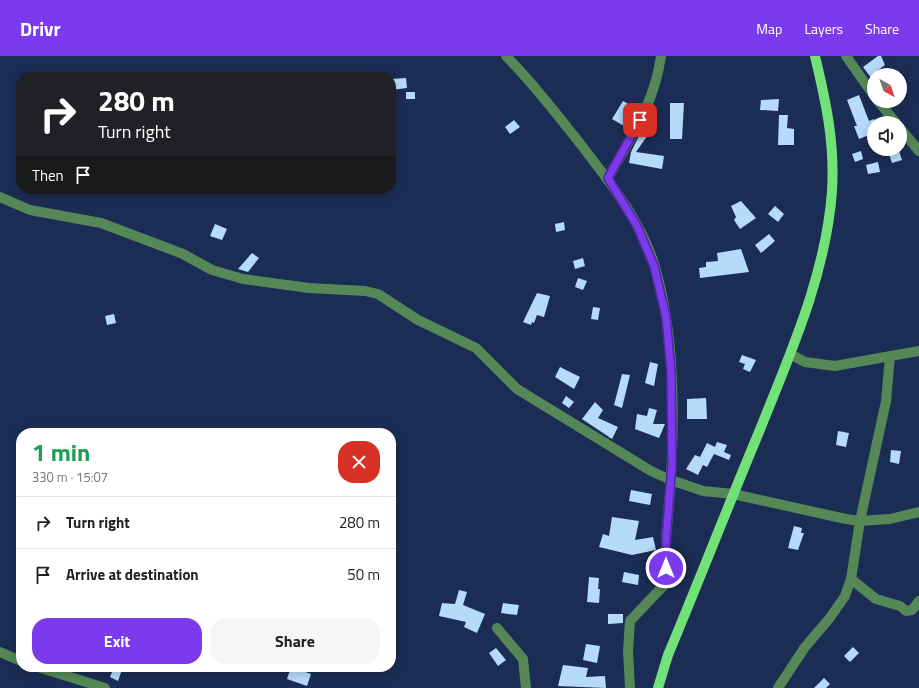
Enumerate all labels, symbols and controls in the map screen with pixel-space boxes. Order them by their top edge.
text: Drivr [20,14,61,43]
text: Map [756,18,782,39]
text: Layers [804,18,843,39]
text: Share [865,18,899,39]
north arrow [867,68,907,108]
map controls [867,68,907,156]
text: 280 m [98,79,175,122]
icon: right [32,88,84,140]
pin [623,103,657,137]
icon: arrive [629,109,651,131]
button: sound [867,116,907,156]
text: Turn right [98,118,171,145]
text: Then [32,164,64,187]
icon: arrive [72,164,94,186]
text: 1 min [32,434,90,470]
button: close [338,441,380,483]
text: 330 m · 15:07 [32,467,108,487]
text: Turn right [66,511,130,534]
text: 280 m [339,511,380,534]
icon: right [32,512,54,534]
position arrow [645,547,687,589]
text: Arrive at destination [66,563,199,586]
text: 50 m [347,563,380,586]
icon: arrive [32,564,54,586]
button: Exit [32,618,202,664]
button: Share [210,618,380,664]

